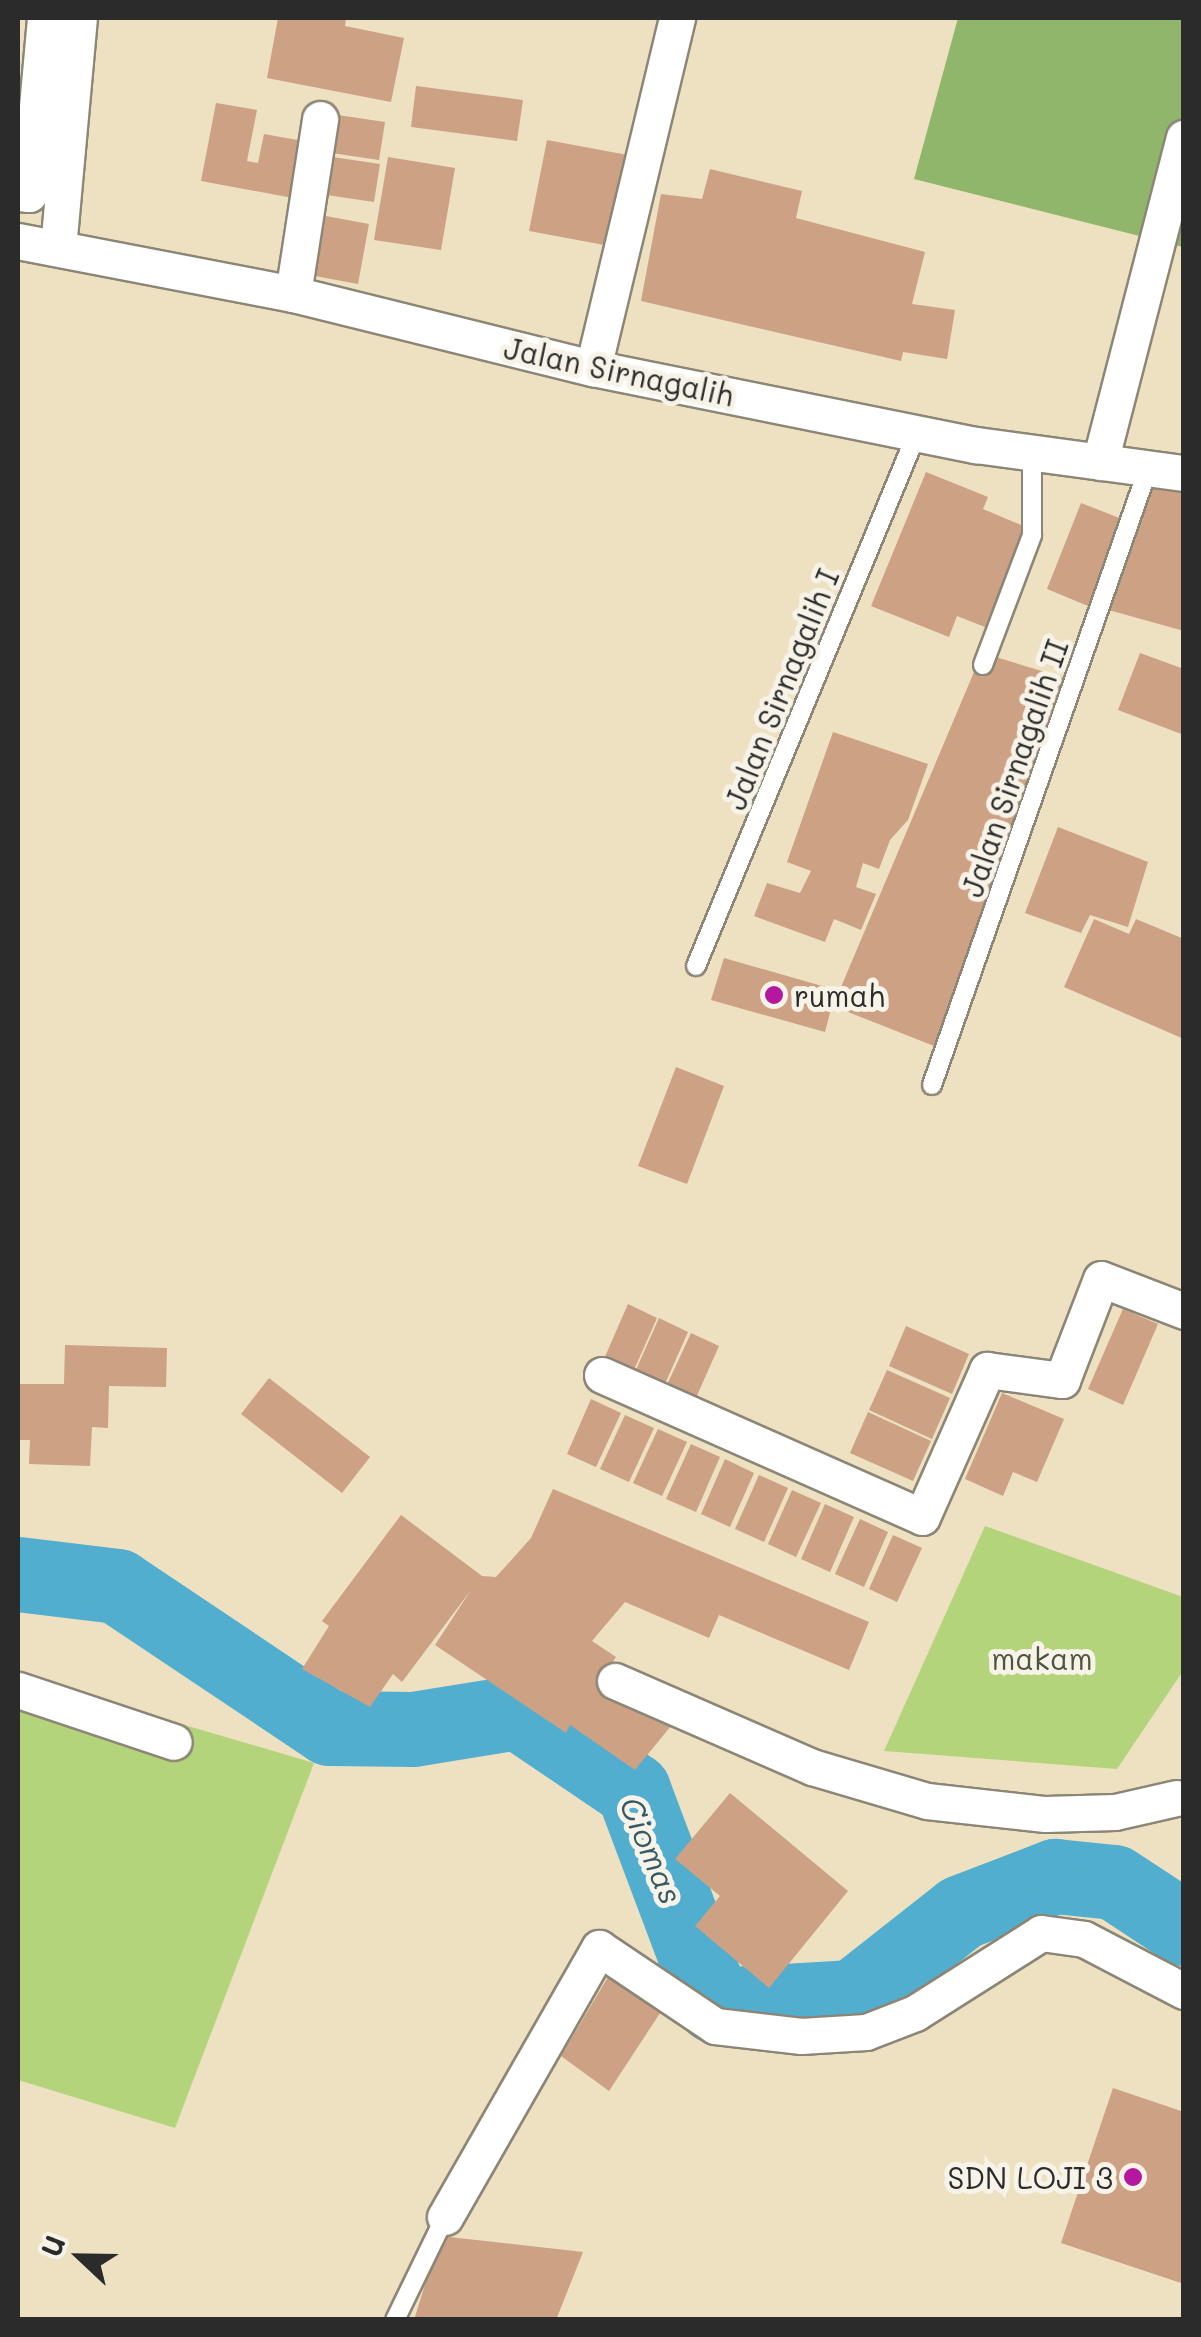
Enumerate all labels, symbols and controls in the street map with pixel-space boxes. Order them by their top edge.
street label: Jalan Sirnagalih [501,329,737,413]
street label: Jalan Sirnagalih I [716,563,846,815]
street label: Jalan Sirnagalih II [953,635,1075,901]
place label: rumah [794,977,885,1013]
marker: rumah [763,984,785,1006]
park label: makam [991,1640,1093,1676]
water label: Ciomas [612,1791,692,1909]
place label: SDN LOJI 3 [947,2159,1113,2195]
marker: SDN LOJI 3 [1122,2166,1144,2188]
north arrow [30,2207,130,2307]
text: U [32,2230,73,2262]

